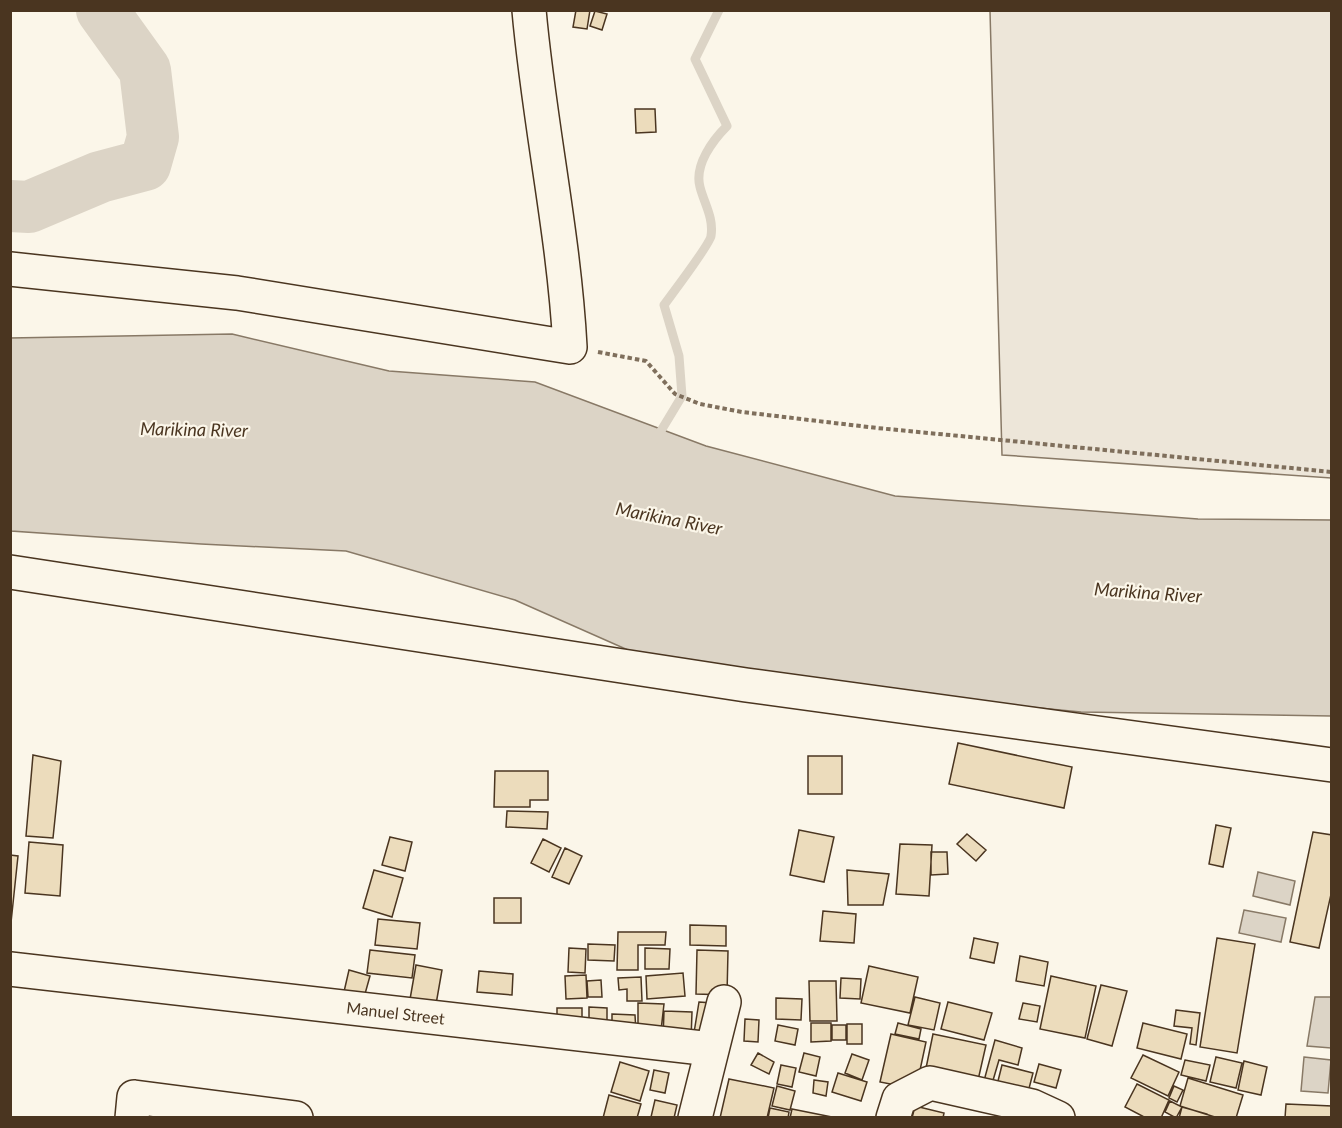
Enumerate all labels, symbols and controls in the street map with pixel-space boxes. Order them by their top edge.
water label: Marikina River [140,417,249,441]
water label: Marikina River [614,497,725,539]
water label: Marikina River [1093,577,1204,607]
street label: Manuel Street [345,997,446,1028]

